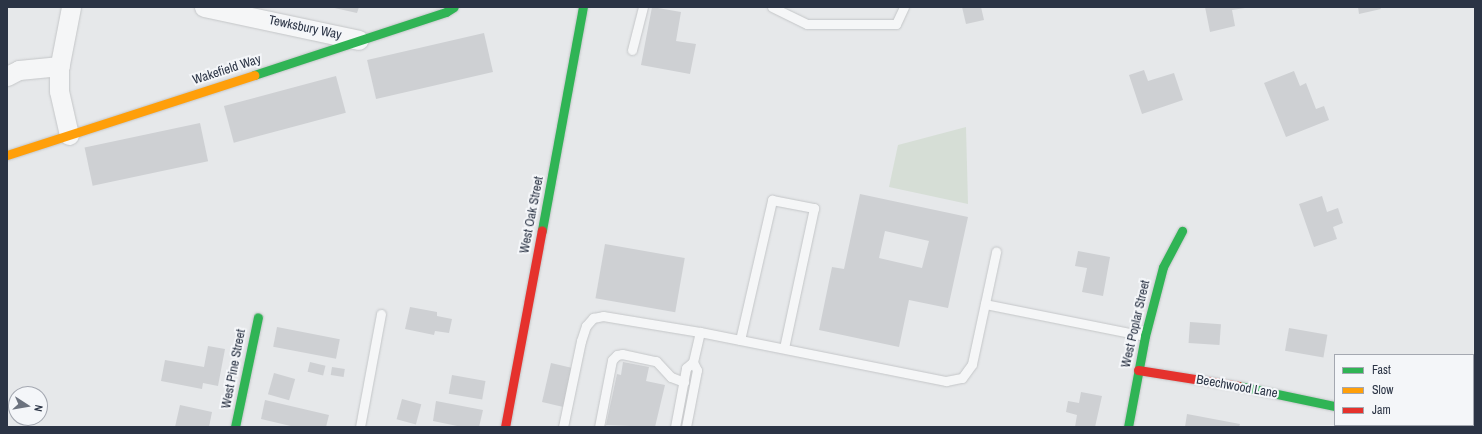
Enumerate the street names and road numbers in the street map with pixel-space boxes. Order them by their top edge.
street label: Tewksbury Way [267,13,343,43]
street label: Wakefield Way [191,52,263,88]
street label: West Oak Street [517,175,547,255]
street label: West Poplar Street [1118,279,1154,369]
street label: West Pine Street [219,328,249,410]
street label: Beechwood Lane [1195,372,1279,402]

